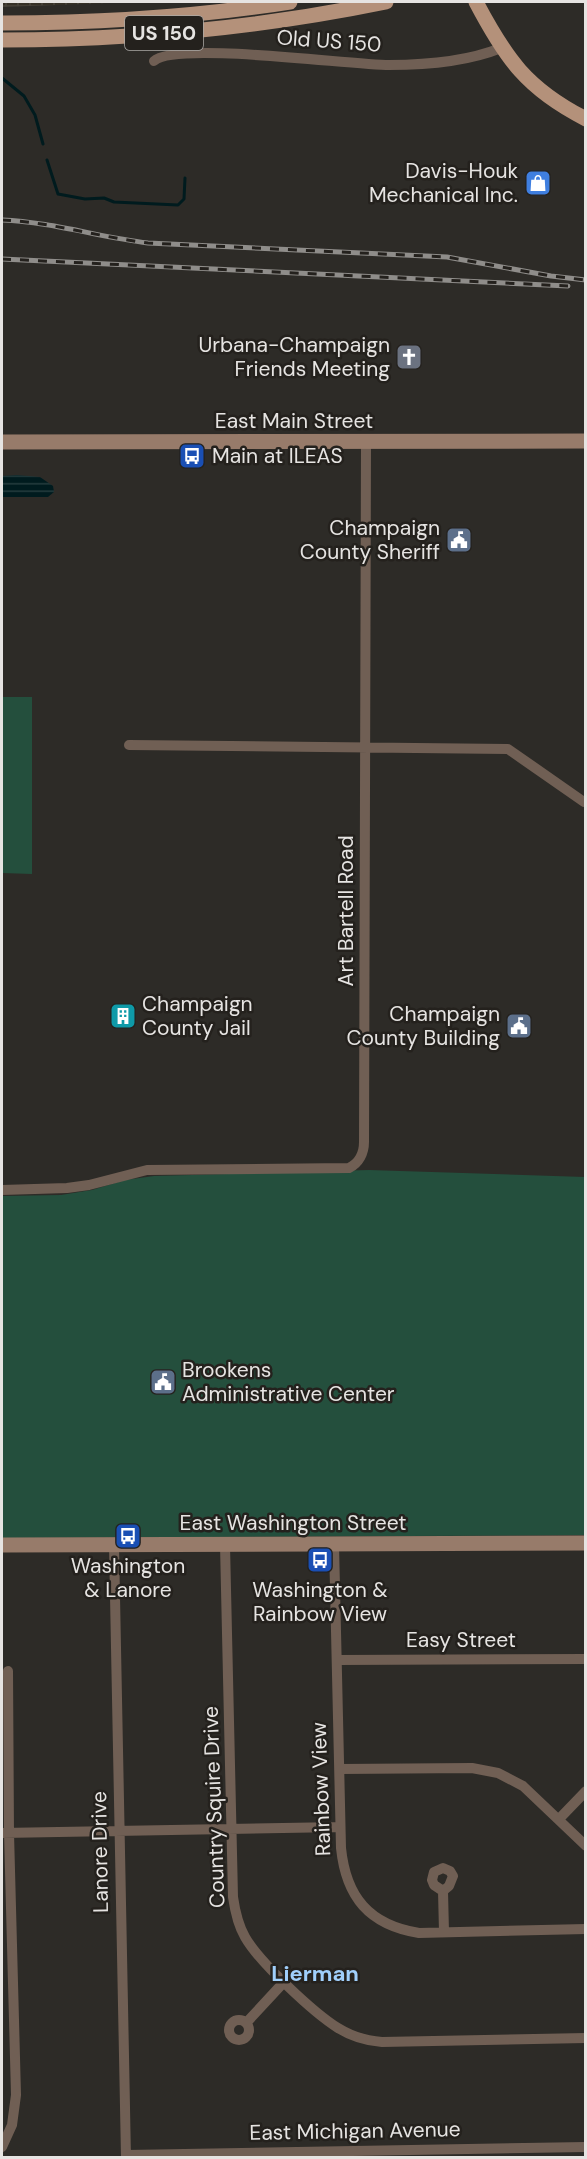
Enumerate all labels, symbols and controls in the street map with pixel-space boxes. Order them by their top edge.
road number: US 150 [125,16,203,50]
street label: Old US 150 [276,23,382,59]
place label: Davis-Houk Mechanical Inc. [369,157,518,209]
shop icon: Davis-Houk Mechanical Inc. [523,168,553,198]
place label: Urbana-Champaign Friends Meeting [198,331,390,383]
church icon: Urbana-Champaign Friends Meeting [394,342,424,372]
street label: East Main Street [215,407,373,435]
bus stop icon: Main at ILEAS [177,441,207,471]
place label: Main at ILEAS [212,442,343,470]
place label: Champaign County Sheriff [300,514,440,566]
public building icon: Champaign County Sheriff [444,525,474,555]
street label: Art Bartell Road [332,835,360,987]
place label: Champaign County Jail [142,990,253,1042]
place label: Champaign County Building [347,1000,500,1052]
building icon: Champaign County Jail [108,1001,138,1031]
public building icon: Champaign County Building [504,1011,534,1041]
place label: Brookens Administrative Center [182,1356,395,1408]
public building icon: Brookens Administrative Center [148,1367,178,1397]
street label: East Washington Street [180,1509,406,1537]
bus stop icon: Washington & Lanore [113,1521,143,1551]
bus stop icon: Washington & Rainbow View [305,1545,335,1575]
place label: Washington & Lanore [71,1552,185,1604]
place label: Washington & Rainbow View [252,1576,388,1628]
street label: Easy Street [406,1626,516,1654]
street label: Country Squire Drive [196,1706,232,1908]
street label: Rainbow View [305,1721,337,1857]
street label: Lanore Drive [85,1791,115,1913]
district label: Lierman [271,1959,359,1988]
street label: East Michigan Avenue [249,2115,461,2147]

